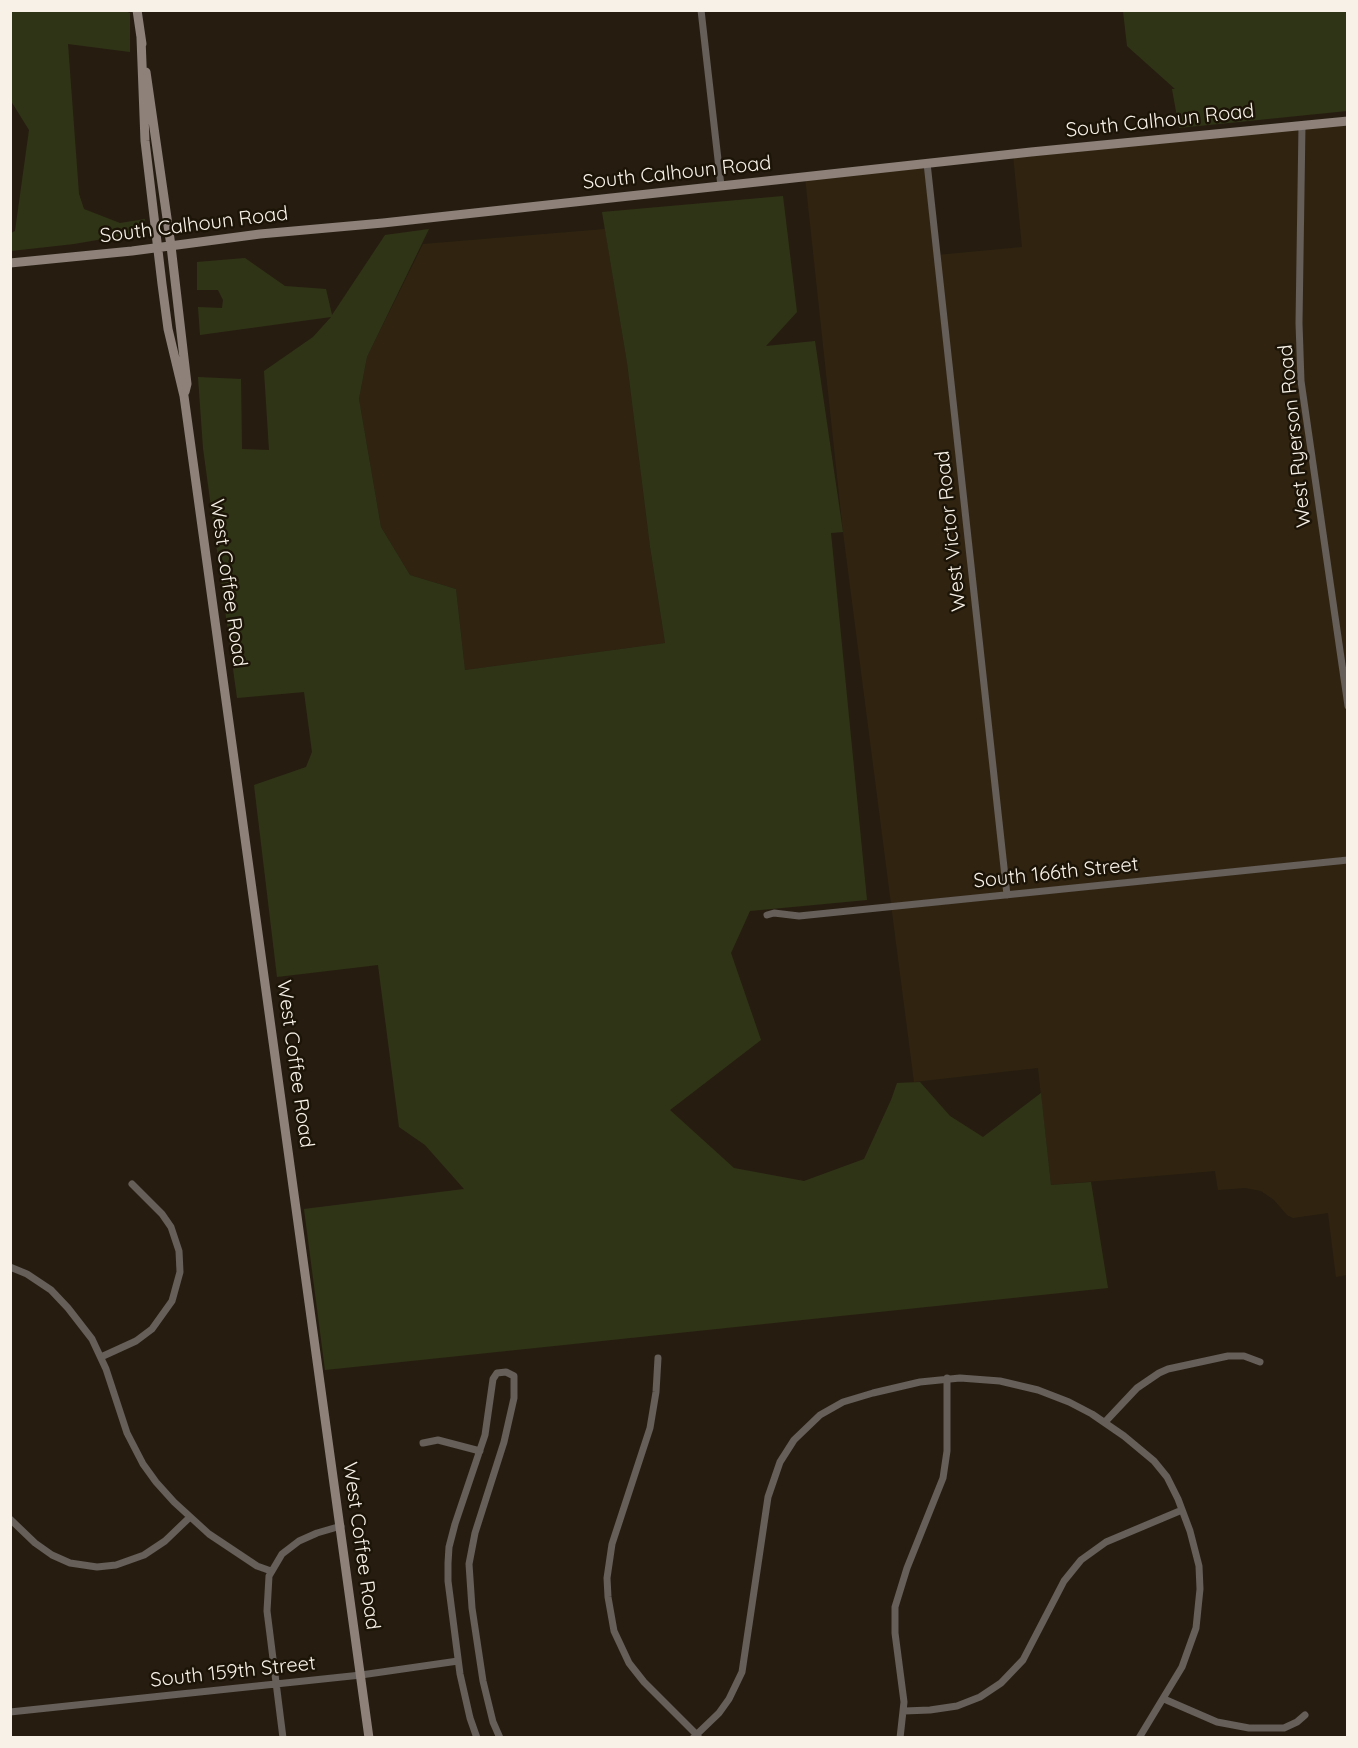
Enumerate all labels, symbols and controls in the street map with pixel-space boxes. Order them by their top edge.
street label: South Calhoun Road [1064,99,1256,143]
street label: South Calhoun Road [581,151,773,195]
street label: South Calhoun Road [98,202,290,248]
street label: West Ryerson Road [1273,343,1317,529]
street label: West Victor Road [931,449,971,613]
street label: West Coffee Road [204,498,252,668]
street label: South 166th Street [972,852,1140,894]
street label: West Coffee Road [271,979,319,1149]
street label: West Coffee Road [337,1461,385,1631]
street label: South 159th Street [149,1651,317,1693]

